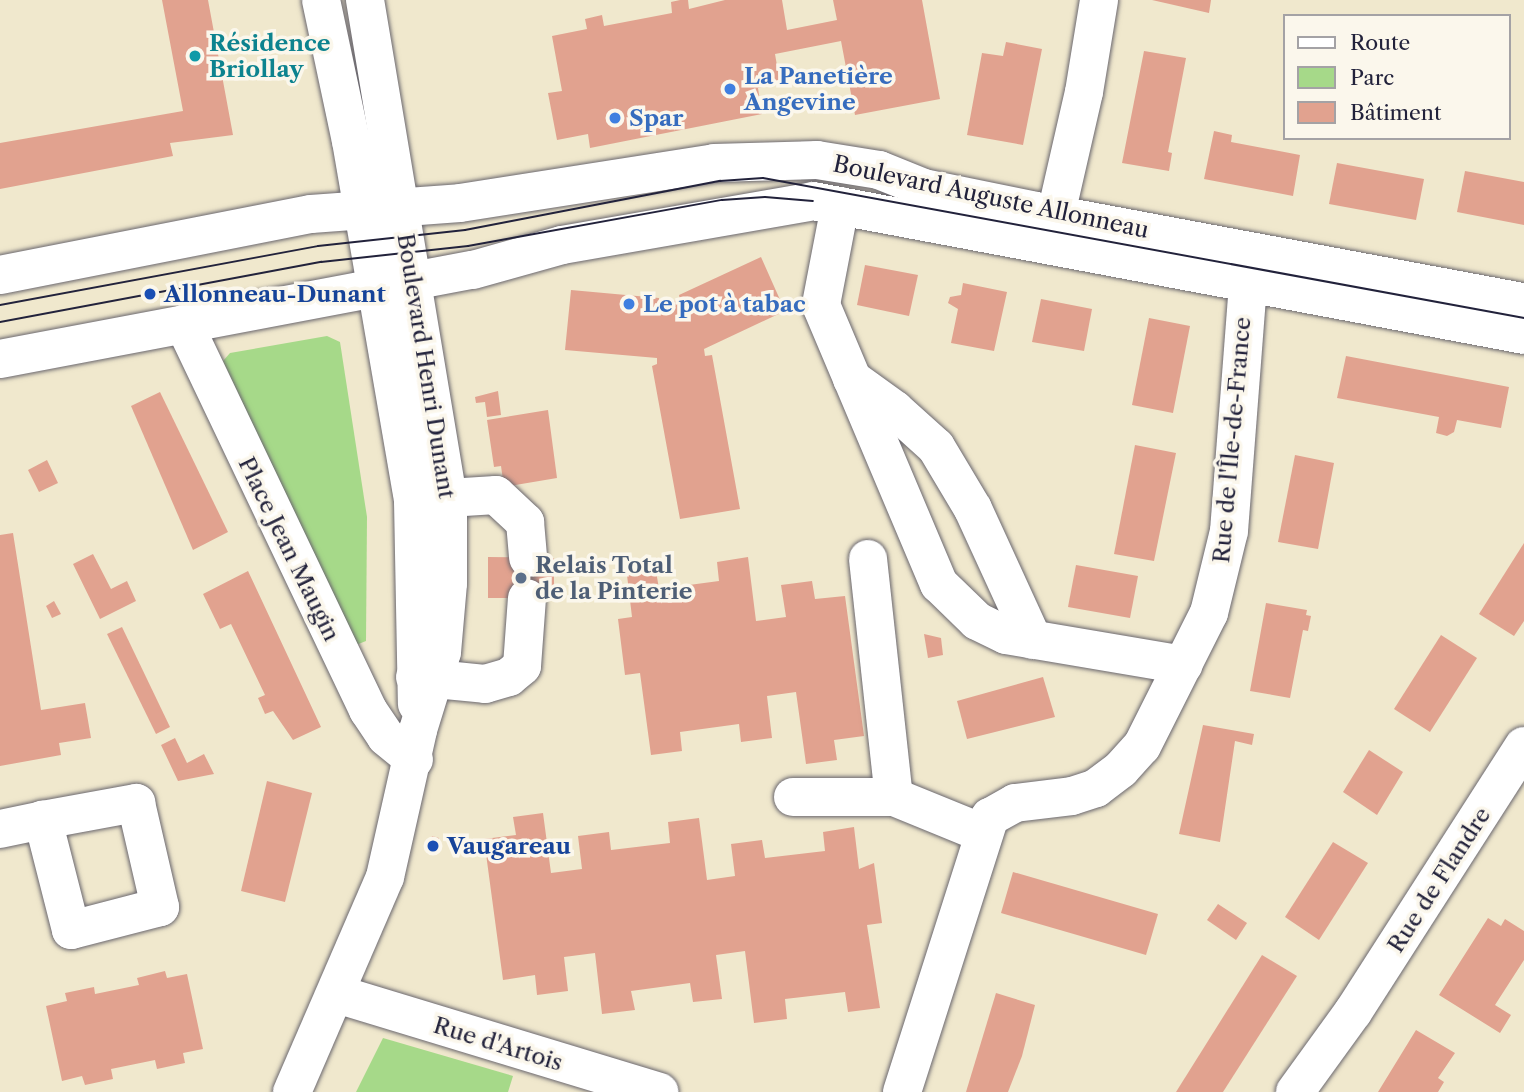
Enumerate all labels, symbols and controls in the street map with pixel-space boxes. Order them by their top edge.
legend [1282,14,1510,140]
place label: Résidence Briollay [209,29,330,83]
text: Route [1350,30,1410,55]
marker: Résidence Briollay [187,48,203,64]
place label: La Panetière Angevine [744,62,893,116]
text: Parc [1350,65,1394,90]
marker: La Panetière Angevine [722,81,738,97]
text: Bâtiment [1350,100,1441,125]
place label: Spar [629,104,684,132]
marker: Spar [607,110,623,126]
street label: Boulevard Auguste Allonneau [830,150,1152,244]
street label: Boulevard Henri Dunant [391,231,461,501]
place label: Allonneau-Dunant [164,280,386,308]
marker: Allonneau-Dunant [142,286,158,302]
place label: Le pot à tabac [643,290,806,318]
marker: Le pot à tabac [621,296,637,312]
street label: Rue de l'Île-de-France [1207,316,1257,564]
street label: Place Jean Maugin [232,452,346,646]
place label: Relais Total de la Pinterie [535,551,693,605]
marker: Relais Total de la Pinterie [513,570,529,586]
street label: Rue de Flandre [1382,802,1496,958]
place label: Vaugareau [447,832,571,860]
marker: Vaugareau [425,838,441,854]
street label: Rue d'Artois [430,1011,566,1077]

